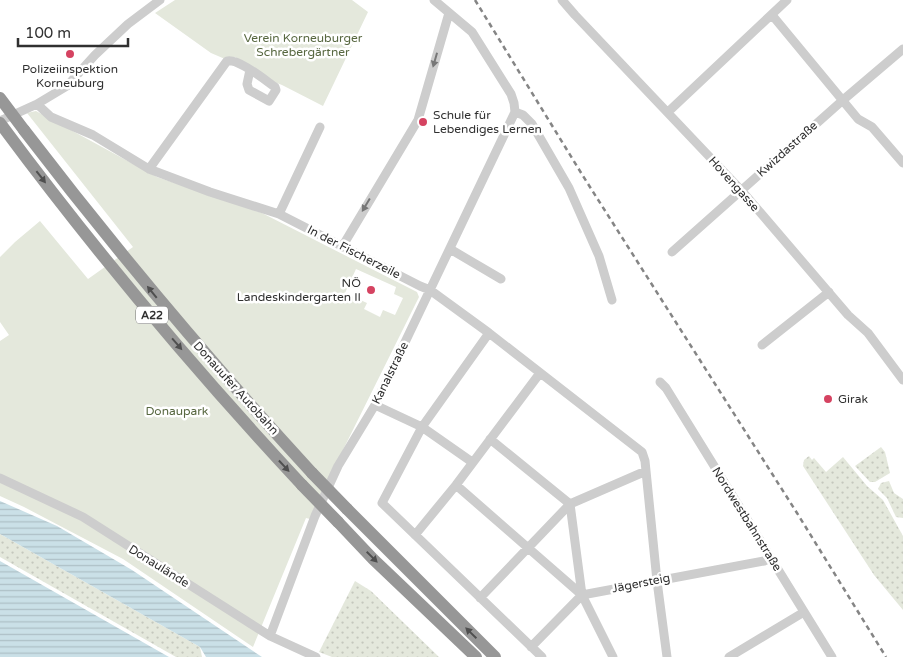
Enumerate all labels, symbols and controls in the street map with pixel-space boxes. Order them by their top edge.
scale bar [18,15,128,47]
text: 100 m [25,24,71,42]
park label: Verein Korneuburger Schrebergärtner [244,31,363,59]
marker: Polizeiinspektion Korneuburg [64,48,76,60]
one-way arrow [431,52,439,67]
place label: Polizeiinspektion Korneuburg [22,62,118,90]
place label: Schule für Lebendiges Lernen [433,108,542,136]
marker: Schule für Lebendiges Lernen [417,116,429,128]
street label: Kwizdastraße [754,118,820,180]
street label: Hovengasse [706,154,762,215]
one-way arrow [36,170,46,184]
one-way arrow [362,199,371,212]
street label: In der Fischerzeile [305,223,403,282]
place label: NÖ Landeskindergarten II [237,276,361,304]
marker: NÖ Landeskindergarten II [365,284,377,296]
one-way arrow [147,286,158,299]
road number: A22 [136,306,168,324]
one-way arrow [171,337,182,350]
street label: Donauufer Autobahn [191,339,281,437]
street label: Kanalstraße [369,339,411,406]
place label: Girak [838,392,868,406]
marker: Girak [822,393,834,405]
park label: Donaupark [146,404,209,418]
one-way arrow [278,459,290,471]
street label: Nordwestbahnstraße [709,464,785,574]
street label: Donaulände [126,542,192,590]
one-way arrow [366,551,378,563]
street label: Jägersteig [611,571,671,595]
one-way arrow [465,627,477,639]

